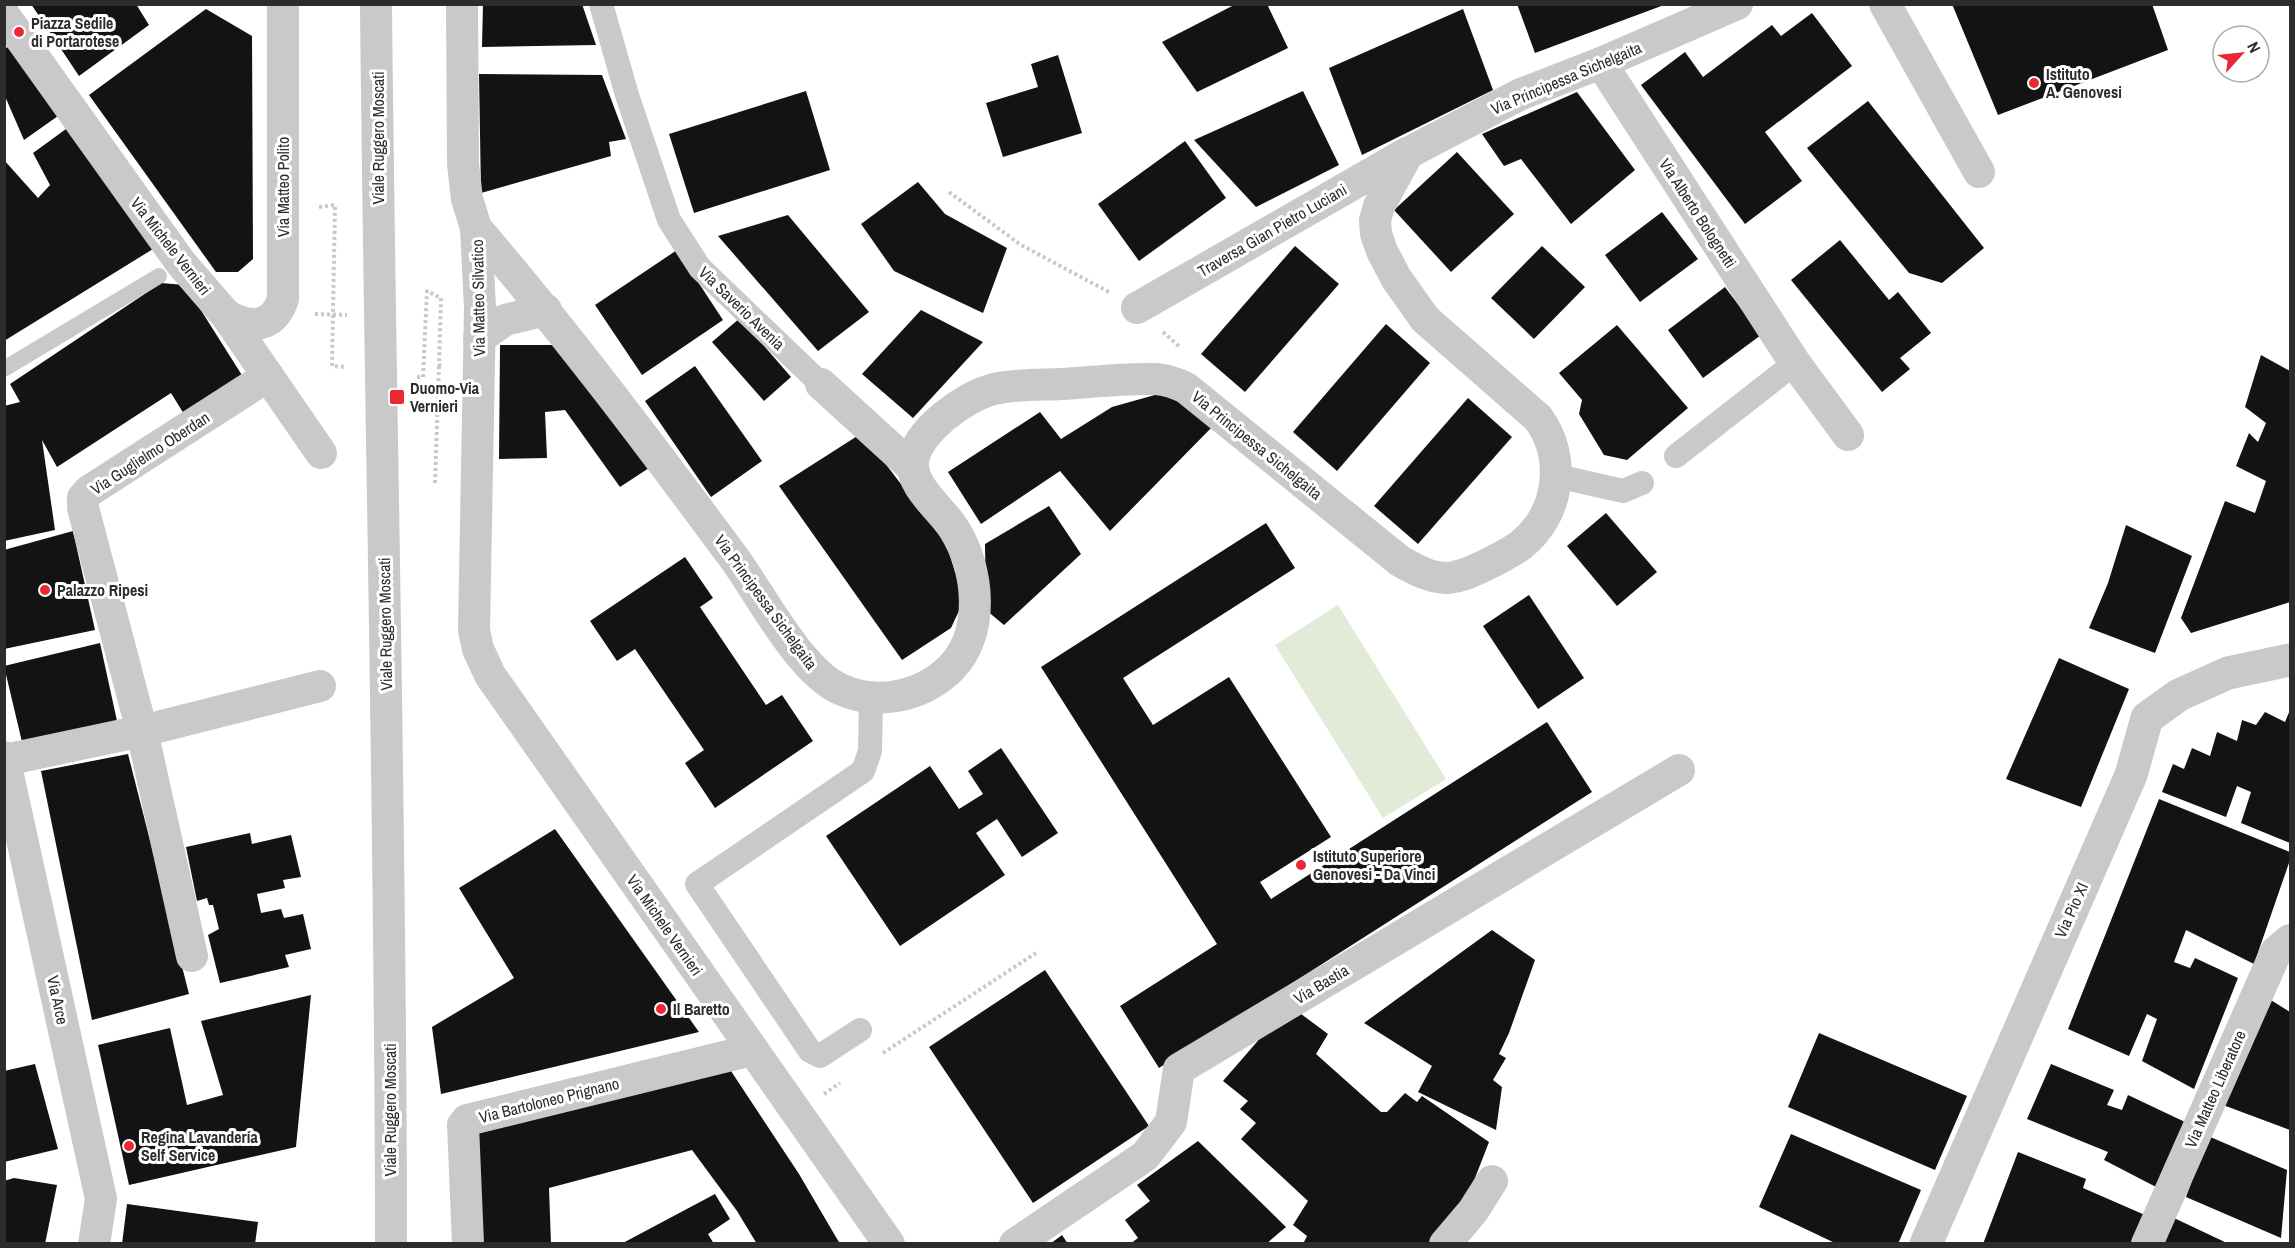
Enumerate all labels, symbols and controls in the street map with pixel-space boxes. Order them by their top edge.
place label: Piazza Sedile di Portarotese [31,12,119,52]
north arrow [2211,24,2271,84]
marker: Piazza Sedile di Portarotese [12,25,26,39]
street label: Via Principessa Sichelgaita [1487,36,1645,120]
text: N [2242,38,2266,56]
place label: Istituto A. Genovesi [2046,63,2122,103]
street label: Viale Ruggero Moscati [367,71,389,205]
marker: Istituto A. Genovesi [2027,76,2041,90]
street label: Via Matteo Polito [272,137,294,237]
street label: Via Alberto Bolognetti [1654,154,1742,272]
street label: Traversa Gian Pietro Luciani [1193,178,1351,282]
street label: Via Michele Vernieri [126,192,216,300]
street label: Via Matteo Silvatico [466,239,490,357]
street label: Via Saverio Avenia [694,261,790,355]
place label: Duomo-Via Vernieri [410,377,480,417]
street label: Via Principessa Sichelgaita [1187,386,1327,505]
marker: Duomo-Via Vernieri [388,388,406,406]
street label: Via Guglielmo Oberdan [86,406,214,500]
street label: Via Principessa Sichelgaita [710,530,823,674]
street label: Viale Ruggero Moscati [373,557,397,691]
place label: Palazzo Ripesi [57,579,148,601]
marker: Palazzo Ripesi [38,583,52,597]
place label: Istituto Superiore Genovesi - Da Vinci [1313,845,1435,885]
marker: Istituto Superiore Genovesi - Da Vinci [1294,858,1308,872]
street label: Via Michele Vernieri [622,870,708,980]
street label: Via Pio XI [2049,879,2093,941]
street label: Via Bastia [1289,959,1353,1009]
street label: Via Arce [42,974,74,1026]
place label: Il Baretto [673,998,730,1020]
marker: Il Baretto [654,1002,668,1016]
street label: Via Matteo Liberatore [2179,1027,2251,1151]
street label: Viale Ruggero Moscati [379,1043,401,1177]
street label: Via Bartoloneo Prignano [477,1072,621,1128]
place label: Regina Lavandería Self Service [141,1126,258,1166]
marker: Regina Lavandería Self Service [122,1139,136,1153]

